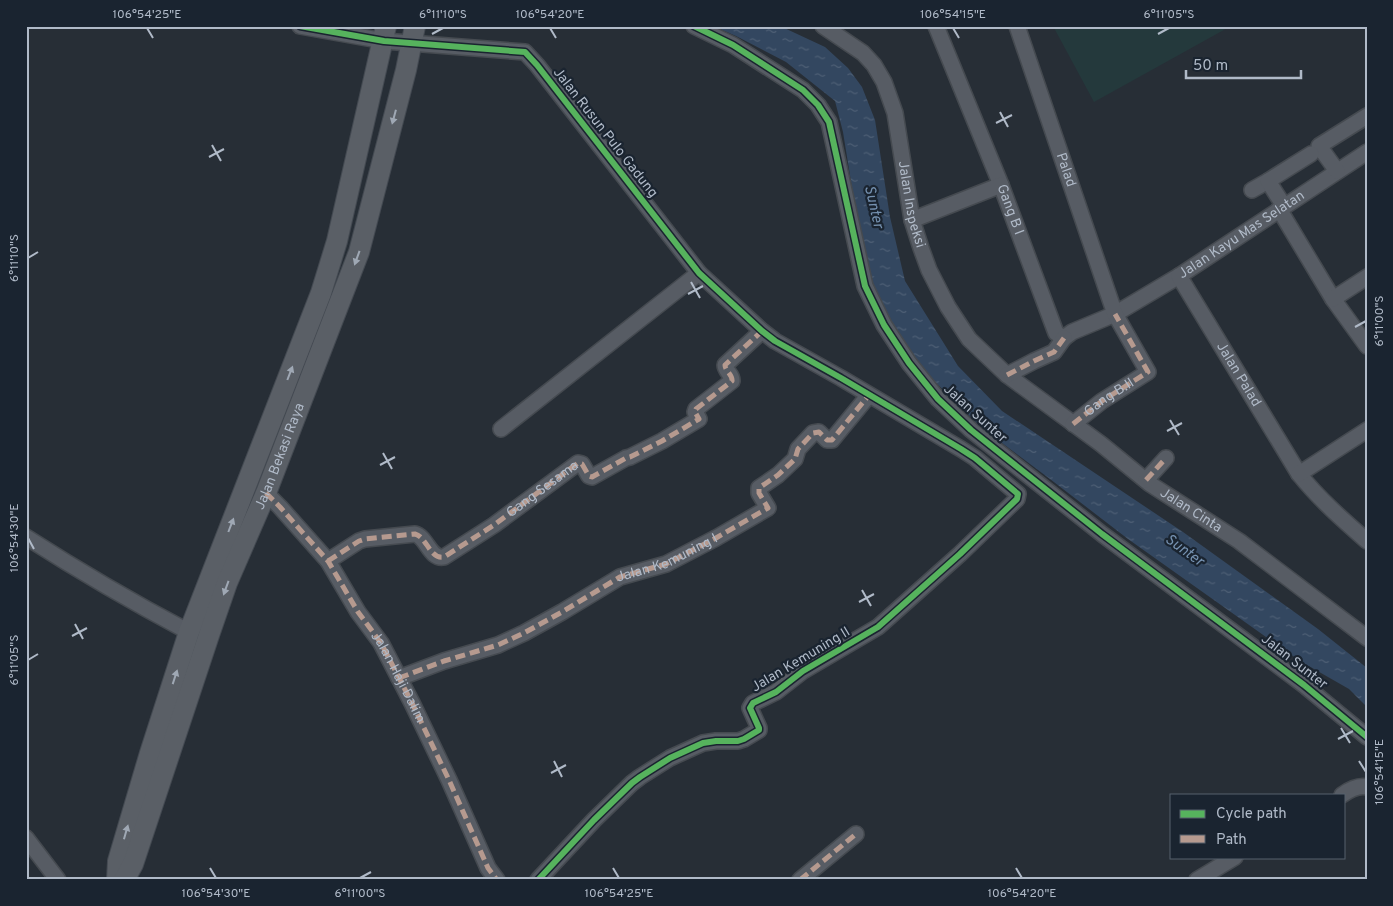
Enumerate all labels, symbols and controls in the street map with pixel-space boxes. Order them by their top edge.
text: 106°54'25"E [113,7,181,23]
text: 6°11'10"S [419,7,467,23]
text: 106°54'20"E [515,7,585,23]
text: 106°54'15"E [920,7,986,23]
text: 6°11'05"S [1144,7,1194,23]
scale bar [1186,48,1300,80]
text: 50 m [1193,57,1228,76]
street label: Jalan Rusun Pulo Gadung [549,65,661,201]
one-way arrow [390,110,398,125]
street label: Palad [1052,151,1080,189]
street label: Jalan Inspeksi [894,159,929,250]
street label: Gang B I [993,182,1027,237]
water label: Sunter [859,184,887,232]
street label: Jalan Kayu Mas Selatan [1175,187,1308,283]
text: 6°11'10"S [7,234,23,282]
one-way arrow [353,251,360,266]
text: 6°11'00"S [1372,296,1388,346]
street label: Jalan Palad [1213,339,1265,410]
one-way arrow [286,366,294,380]
street label: Gang B.II [1081,374,1137,420]
street label: Jalan Sunter [940,381,1011,447]
street label: Jalan Bekasi Raya [251,401,308,512]
street label: Gang Sesama [503,457,582,521]
street label: Jalan Cinta [1157,484,1225,536]
text: 106°54'30"E [7,504,23,572]
one-way arrow [227,517,235,532]
street label: Jalan Kemuning I [614,530,721,586]
water label: Sunter [1161,531,1208,572]
one-way arrow [222,581,230,596]
street label: Jalan Kemuning II [748,624,854,696]
street label: Jalan Haji Dalim [367,628,429,726]
street label: Jalan Sunter [1257,631,1331,694]
text: 6°11'05"S [7,635,23,685]
one-way arrow [171,669,179,684]
text: 106°54'15"E [1372,739,1388,805]
legend [1170,794,1346,858]
text: Cycle path [1216,805,1287,824]
one-way arrow [123,825,131,840]
text: Path [1216,831,1247,850]
text: 106°54'30"E [182,886,250,902]
text: 6°11'00"S [335,886,385,902]
text: 106°54'25"E [585,886,653,902]
text: 106°54'20"E [987,886,1057,902]

